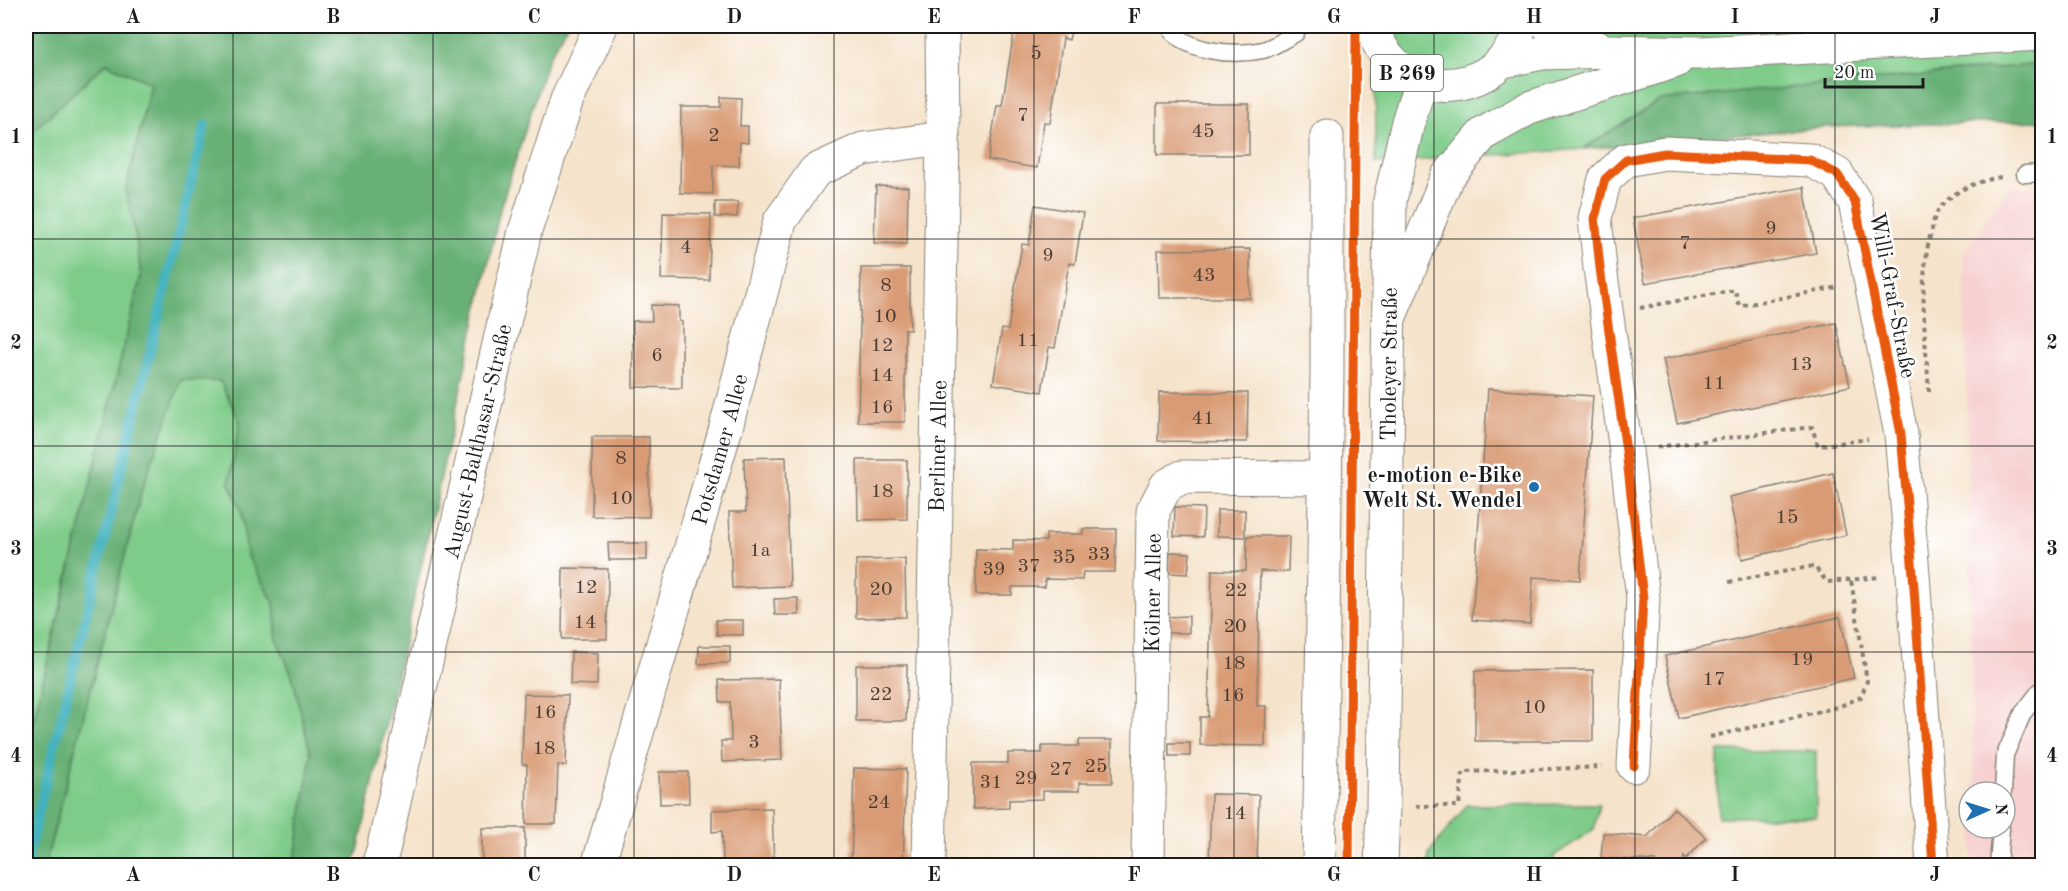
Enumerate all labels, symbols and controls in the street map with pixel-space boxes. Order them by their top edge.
text: A [125,8,141,28]
text: B [326,8,340,28]
text: C [527,8,541,28]
text: D [726,8,742,28]
text: E [927,8,941,28]
text: F [1127,8,1141,28]
text: G [1327,8,1341,28]
text: H [1526,8,1542,28]
text: I [1731,8,1739,28]
text: J [1930,8,1941,28]
house number: 5 [1030,44,1042,64]
scale bar [1825,51,1922,89]
road number: B 269 [1371,55,1443,91]
text: 20 m [1834,64,1874,82]
house number: 7 [1017,106,1029,126]
house number: 45 [1191,122,1215,142]
house number: 2 [708,126,720,146]
text: 1 [10,128,22,148]
text: 1 [2046,128,2058,148]
street label: Willi-Graf-Straße [1865,211,1919,380]
house number: 9 [1765,219,1777,239]
house number: 7 [1679,234,1691,254]
house number: 4 [680,238,692,258]
house number: 9 [1042,246,1054,266]
house number: 43 [1192,266,1216,286]
house number: 8 [880,276,892,296]
street label: Tholeyer Straße [1378,287,1402,441]
house number: 10 [873,307,897,327]
street label: August-Balthasar-Straße [441,322,516,562]
house number: 11 [1016,331,1040,351]
text: 2 [10,334,22,354]
text: 2 [2046,334,2058,354]
house number: 12 [870,336,894,356]
house number: 6 [651,346,663,366]
house number: 13 [1789,355,1813,375]
house number: 14 [870,366,894,386]
street label: Potsdamer Allee [689,372,753,528]
house number: 11 [1702,374,1726,394]
street label: Berliner Allee [927,380,951,513]
house number: 16 [870,398,894,418]
house number: 41 [1191,409,1215,429]
house number: 8 [615,449,627,469]
place label: e-motion e-Bike Welt St. Wendel [1362,465,1522,512]
marker: e-motion e-Bike Welt St. Wendel [1527,480,1541,494]
house number: 18 [870,482,894,502]
house number: 10 [609,489,633,509]
house number: 15 [1775,508,1799,528]
street label: Kölner Allee [1142,533,1166,653]
text: 3 [10,540,22,560]
text: 3 [2046,540,2058,560]
house number: 1a [749,541,771,561]
house number: 33 [1087,545,1111,565]
house number: 35 [1052,548,1076,568]
house number: 37 [1017,557,1041,577]
house number: 39 [982,560,1006,580]
house number: 12 [574,578,598,598]
house number: 20 [869,580,893,600]
house number: 22 [1224,581,1248,601]
house number: 14 [573,613,597,633]
house number: 20 [1223,617,1247,637]
house number: 19 [1790,650,1814,670]
house number: 18 [1222,654,1246,674]
house number: 17 [1702,670,1726,690]
house number: 22 [869,685,893,705]
house number: 16 [1221,686,1245,706]
house number: 10 [1522,698,1546,718]
house number: 16 [533,703,557,723]
house number: 3 [748,733,760,753]
house number: 18 [532,739,556,759]
text: 4 [10,747,22,767]
text: 4 [2046,747,2058,767]
house number: 25 [1084,757,1108,777]
house number: 27 [1049,760,1073,780]
house number: 29 [1014,769,1038,789]
house number: 31 [979,773,1003,793]
north arrow [1957,780,2017,840]
house number: 24 [867,793,891,813]
text: N [1992,803,2008,817]
house number: 14 [1223,804,1247,824]
text: A [125,866,141,886]
text: B [326,866,340,886]
text: C [527,866,541,886]
text: D [726,866,742,886]
text: E [927,866,941,886]
text: F [1127,866,1141,886]
text: G [1327,866,1341,886]
text: H [1526,866,1542,886]
text: I [1731,866,1739,886]
text: J [1930,866,1941,886]

